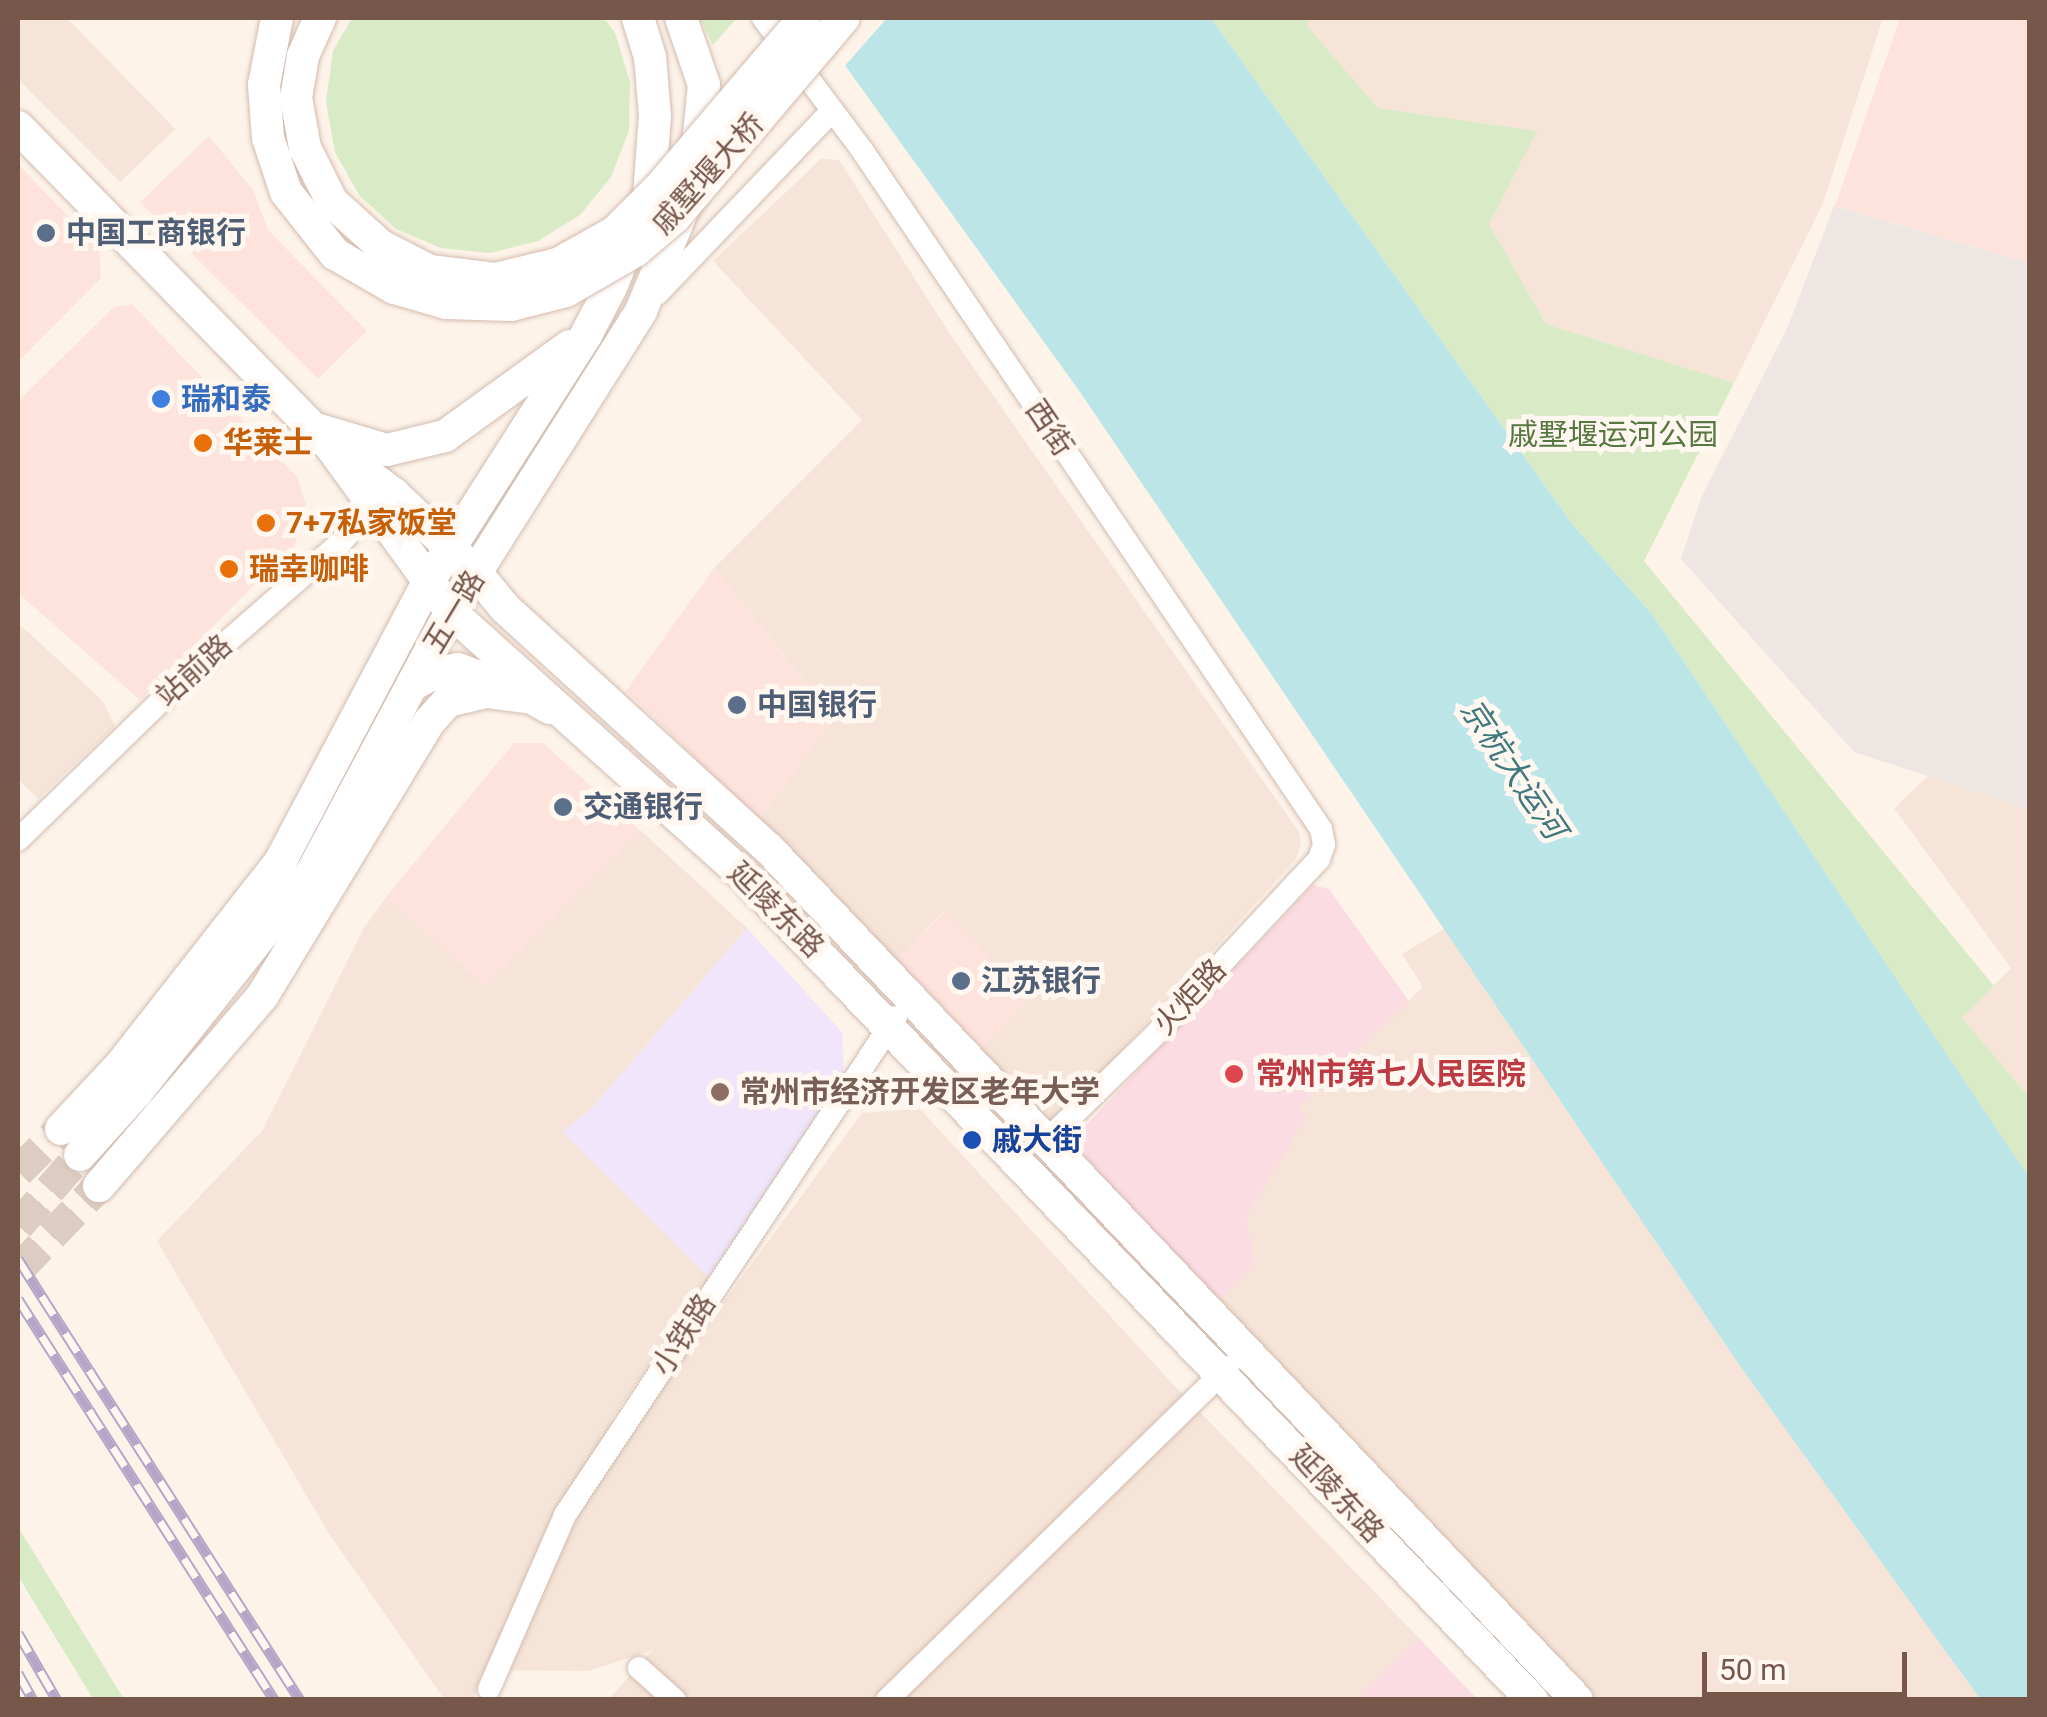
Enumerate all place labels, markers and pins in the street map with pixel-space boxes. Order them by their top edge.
place label: 中国工商银行 [66,215,246,251]
marker: 中国工商银行 [35,222,57,244]
place label: 瑞和泰 [181,381,271,417]
marker: 瑞和泰 [150,388,172,410]
place label: 华莱士 [223,425,313,461]
marker: 华莱士 [192,432,214,454]
place label: 7+7私家饭堂 [286,505,457,541]
marker: 7+7私家饭堂 [255,512,277,534]
place label: 瑞幸咖啡 [249,551,369,587]
marker: 瑞幸咖啡 [218,558,240,580]
place label: 中国银行 [757,687,877,723]
marker: 中国银行 [726,694,748,716]
place label: 交通银行 [583,789,703,825]
marker: 交通银行 [552,796,574,818]
place label: 江苏银行 [981,963,1101,999]
marker: 江苏银行 [950,970,972,992]
place label: 常州市第七人民医院 [1256,1056,1526,1092]
marker: 常州市第七人民医院 [1221,1061,1247,1087]
place label: 常州市经济开发区老年大学 [740,1074,1100,1110]
marker: 常州市经济开发区老年大学 [709,1081,731,1103]
place label: 戚大街 [992,1122,1082,1158]
marker: 戚大街 [961,1129,983,1151]

